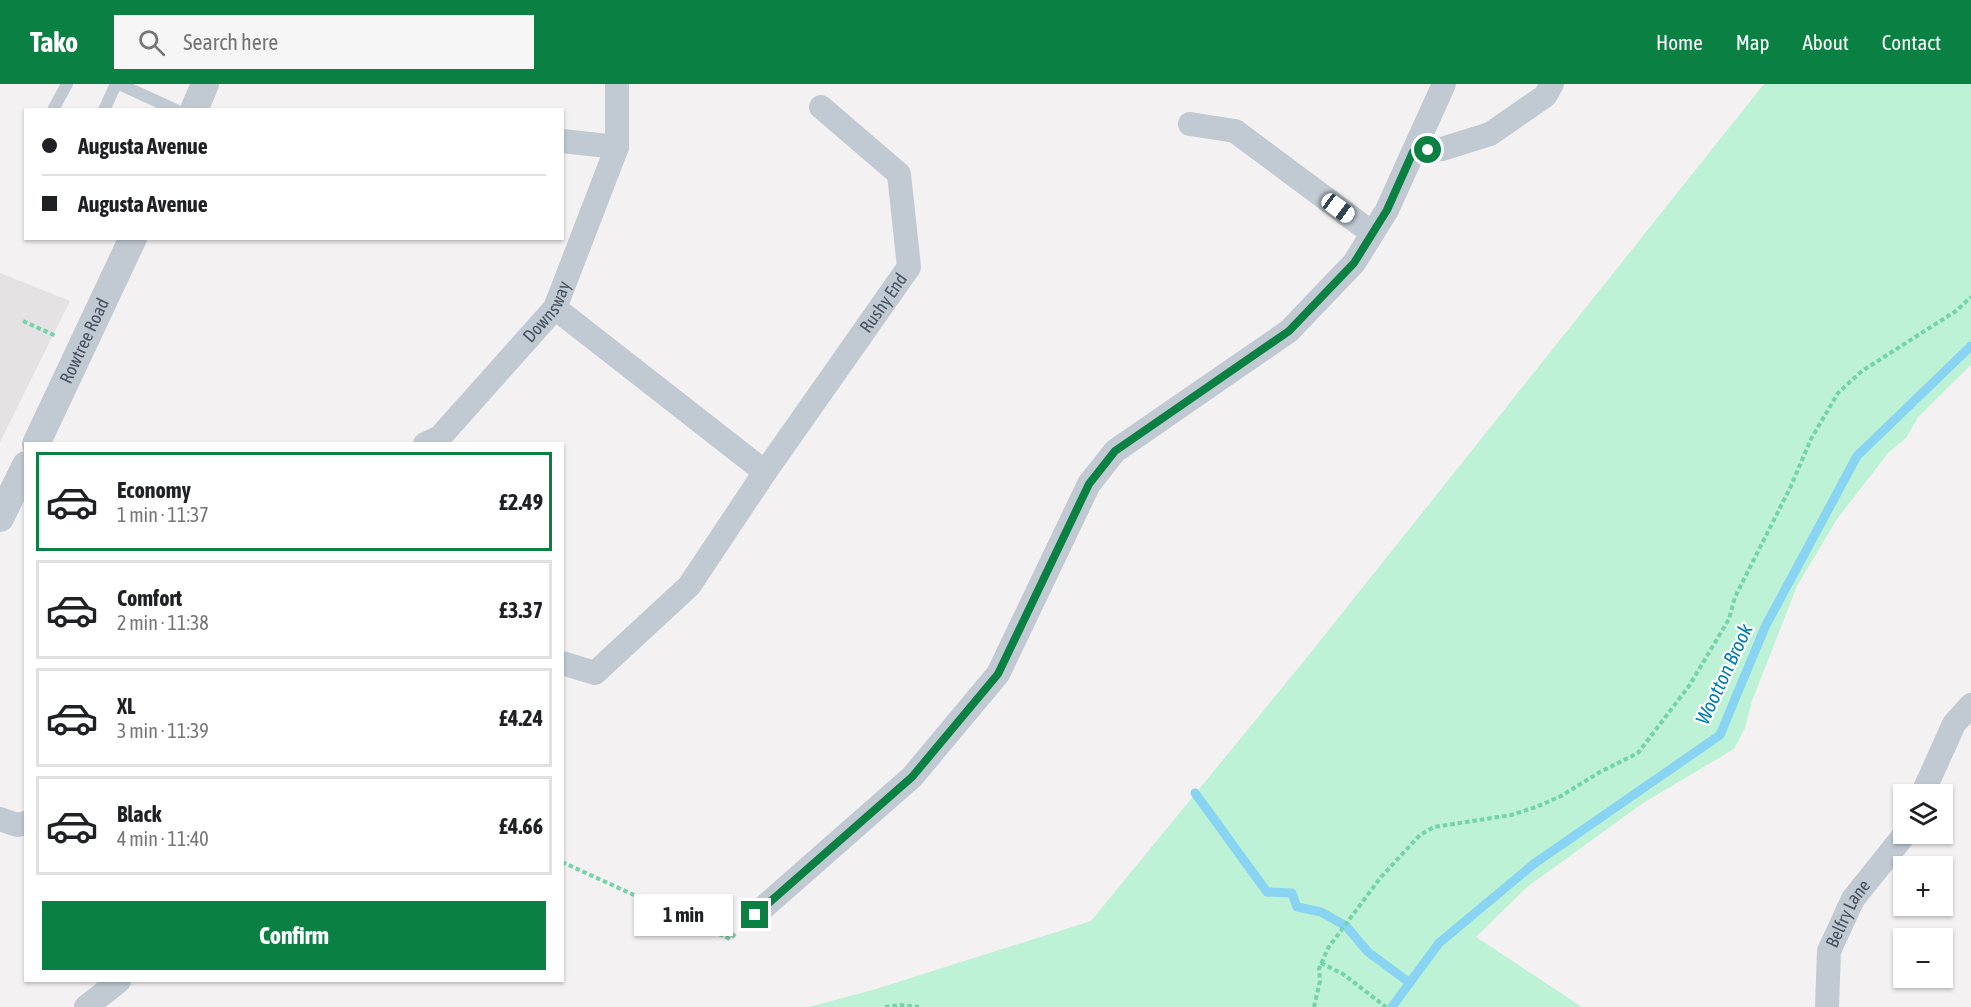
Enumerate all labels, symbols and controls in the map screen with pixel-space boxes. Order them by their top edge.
search box [114,15,534,69]
text: Tako [30,26,78,58]
icon: search [135,26,168,59]
text: Search here [183,29,278,55]
text: Home [1656,30,1703,54]
text: Map [1736,30,1770,54]
text: About [1803,30,1849,54]
text: Contact [1882,30,1941,54]
text: Augusta Avenue [78,133,208,159]
route start [1414,136,1441,163]
car [1318,190,1358,226]
text: Augusta Avenue [78,191,208,217]
street label: Rushy End [855,269,911,337]
street label: Downsway [518,278,574,347]
street label: Rowtree Road [55,295,113,387]
icon: car [45,475,99,529]
text: Economy [117,477,191,503]
text: £2.49 [499,489,543,515]
text: 1 min · 11:37 [117,503,209,526]
icon: car [45,583,99,637]
text: Comfort [117,585,182,611]
text: £3.37 [499,597,543,623]
text: 2 min · 11:38 [117,611,209,634]
water label: Wootton Brook [1690,620,1757,728]
icon: car [45,691,99,745]
text: XL [117,693,135,719]
text: £4.24 [499,705,543,731]
text: 3 min · 11:39 [117,719,209,742]
map controls [1893,784,1953,988]
button: layers [1893,784,1953,844]
icon: car [45,799,99,853]
text: Black [117,801,161,827]
text: £4.66 [499,813,543,839]
text: 4 min · 11:40 [117,827,209,850]
button: + [1893,856,1953,916]
street label: Belfry Lane [1821,875,1874,951]
callout: 1 min [635,894,734,936]
button: Confirm [42,901,546,970]
route end [741,901,768,928]
text: 1 min [663,903,704,926]
button: − [1893,928,1953,988]

